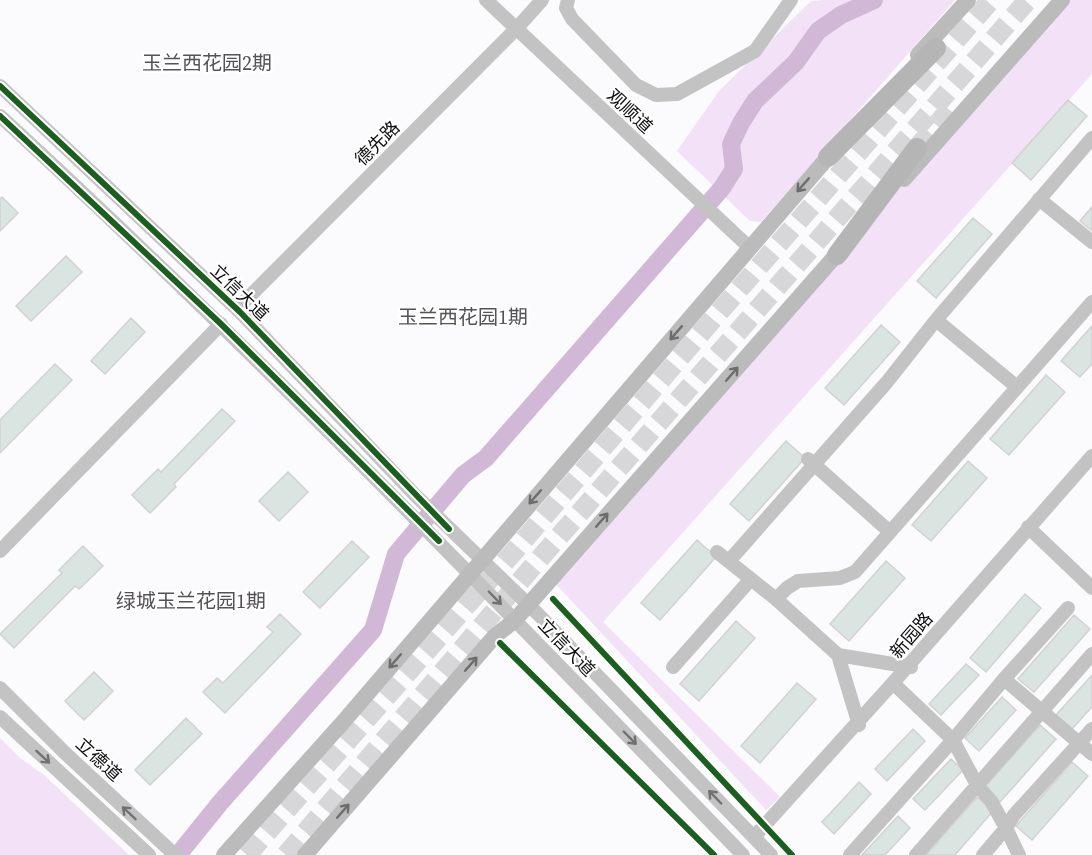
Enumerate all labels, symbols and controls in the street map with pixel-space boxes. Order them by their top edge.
district label: 玉兰西花园2期 [142,49,272,77]
street label: 观顺道 [602,83,658,139]
street label: 德先路 [349,115,405,171]
one-way arrow [797,177,810,193]
street label: 立信大道 [205,258,275,326]
district label: 玉兰西花园1期 [398,303,528,331]
one-way arrow [669,325,683,340]
one-way arrow [725,367,739,382]
one-way arrow [528,489,542,504]
one-way arrow [595,513,609,528]
district label: 绿城玉兰花园1期 [116,587,266,615]
one-way arrow [487,591,502,606]
street label: 新园路 [884,606,938,664]
street label: 立信大道 [533,612,601,682]
one-way arrow [388,653,402,668]
one-way arrow [464,657,478,672]
street label: 立德道 [71,731,127,787]
one-way arrow [623,731,638,746]
one-way arrow [35,750,50,764]
one-way arrow [708,789,723,804]
one-way arrow [336,804,350,819]
one-way arrow [122,806,137,820]

